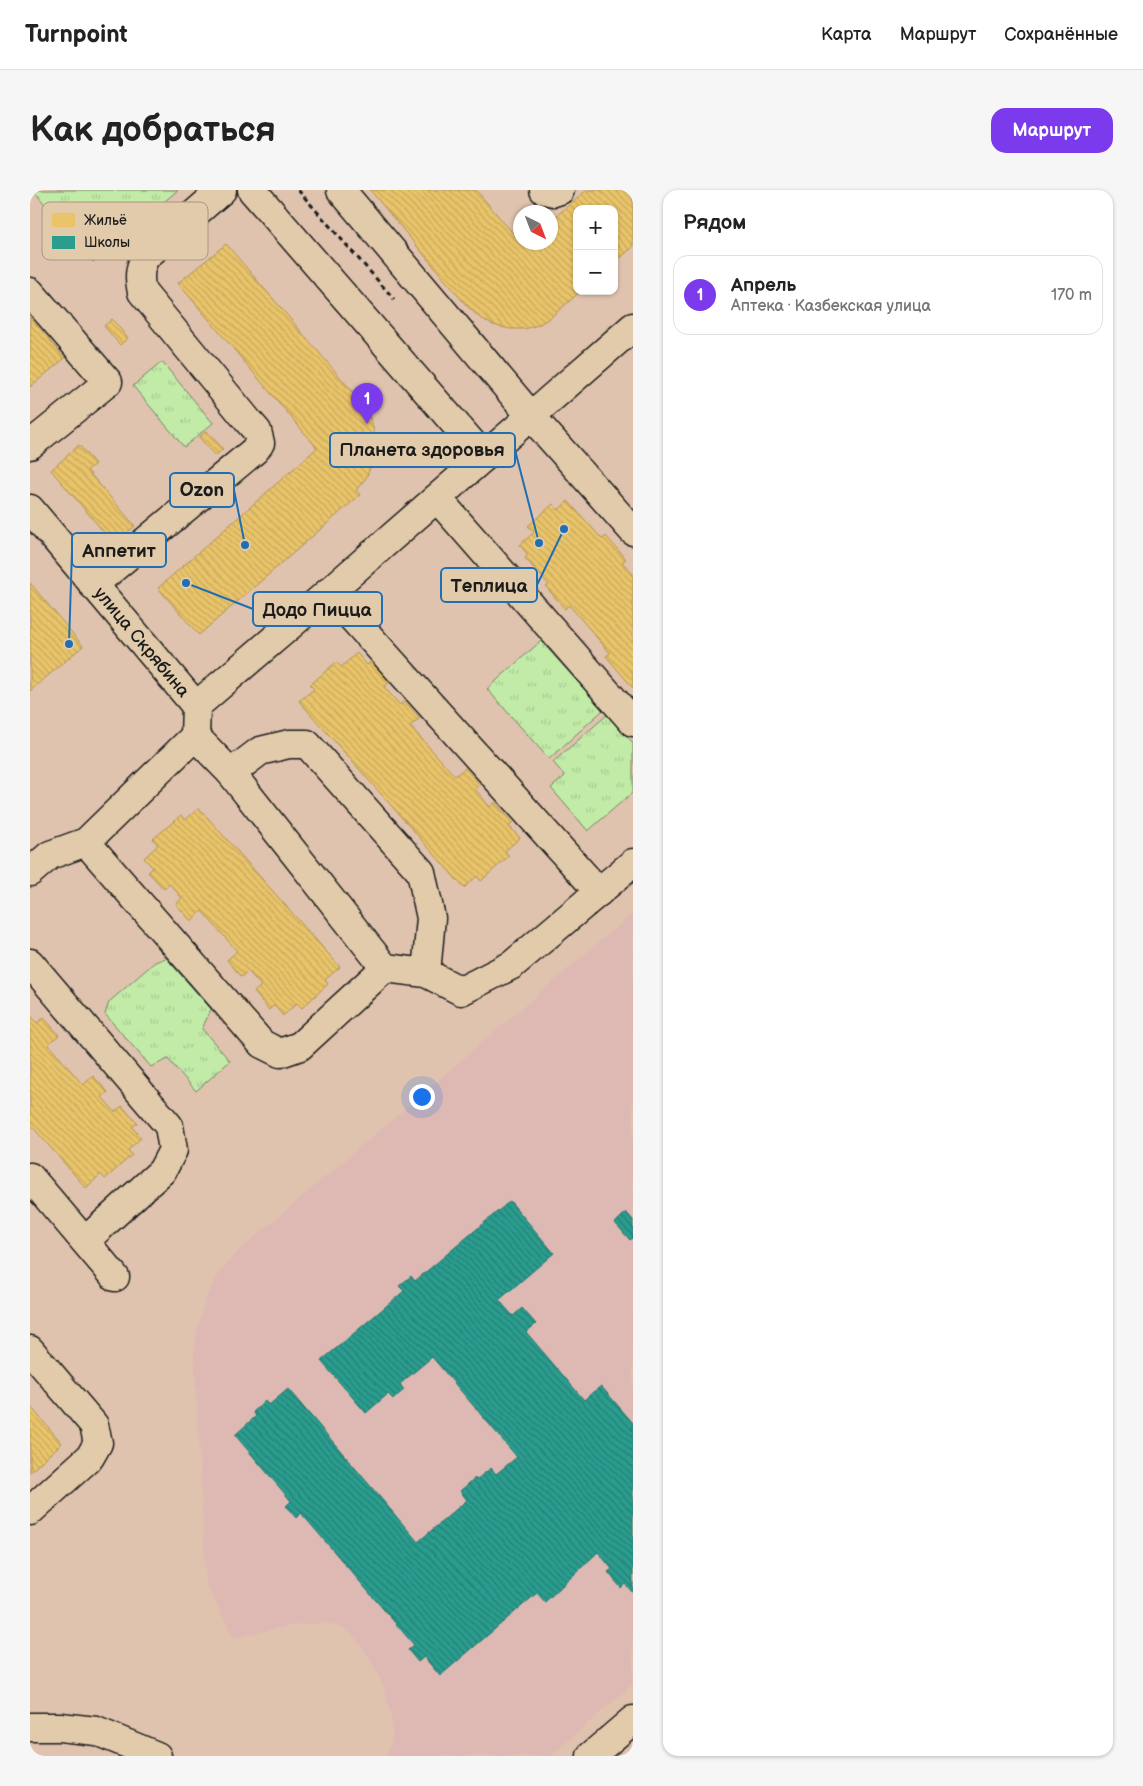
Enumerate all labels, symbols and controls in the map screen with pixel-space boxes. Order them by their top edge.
text: Turnpoint [25,20,128,49]
text: Карта [821,24,872,45]
text: Маршрут [900,24,976,45]
text: Сохранённые [1004,24,1118,45]
button: Маршрут [991,108,1113,153]
text: Как добраться [30,109,276,152]
legend [42,202,208,260]
north arrow [513,205,558,250]
map controls [573,205,618,295]
button: + [573,205,618,250]
text: Рядом [683,210,746,235]
text: Жильё [84,212,127,229]
text: Школы [84,234,130,251]
button: − [573,250,618,295]
text: Апрель [731,274,796,297]
text: 1 [697,286,703,305]
text: 170 m [1051,286,1092,305]
text: Аптека · Казбекская улица [731,297,931,316]
pin: 1 [351,383,383,424]
callout: Планета здоровья [330,433,515,467]
text: Планета здоровья [339,439,505,462]
callout: Ozon [170,473,234,507]
text: Ozon [180,479,224,502]
callout: Аппетит [72,533,166,567]
text: Аппетит [81,540,156,563]
callout: Теплица [441,568,537,602]
text: Теплица [451,575,528,598]
street label: улица Скрябина [89,583,194,702]
callout: Додо Пицца [253,592,382,626]
text: Додо Пицца [262,599,372,622]
your location [409,1084,435,1110]

